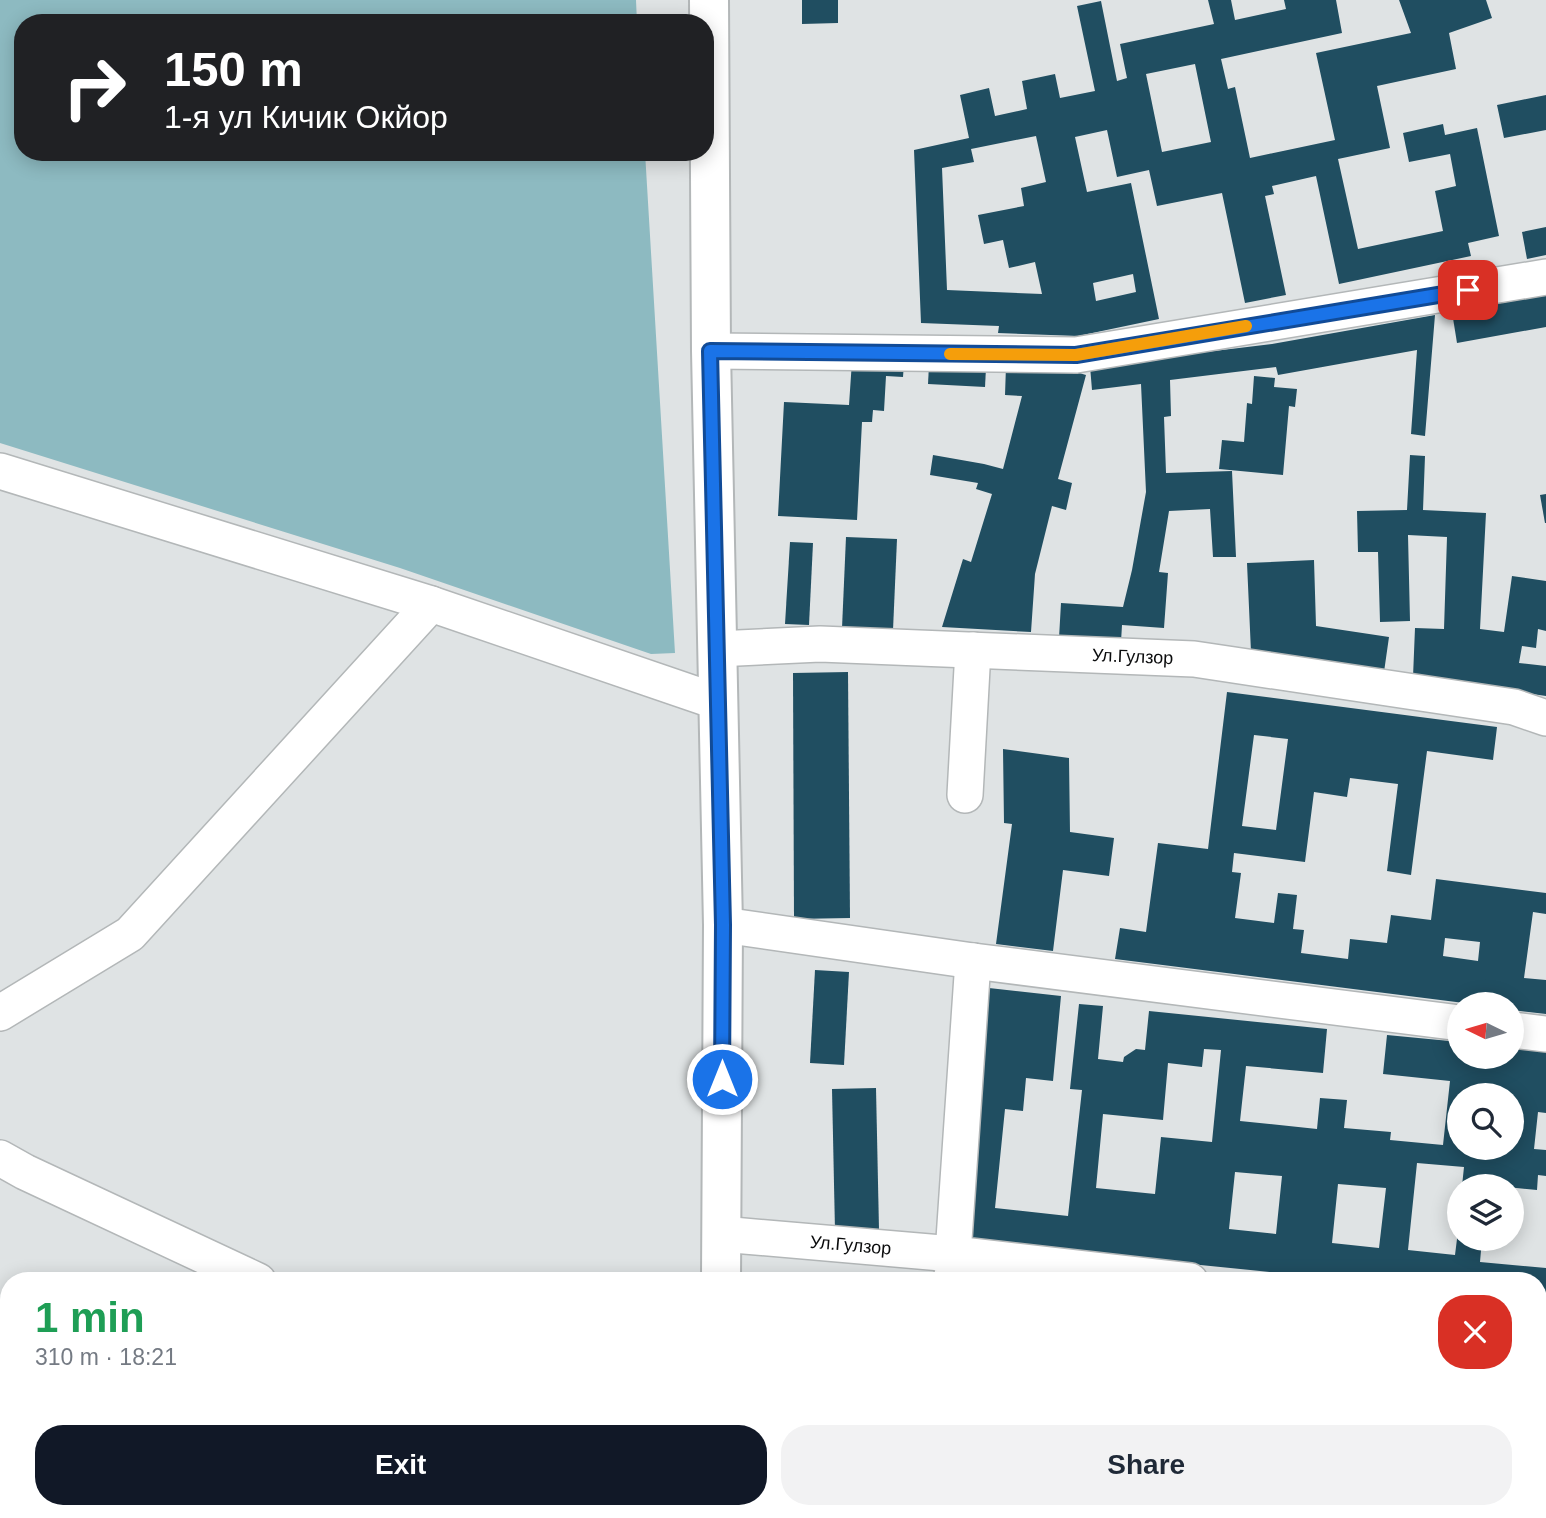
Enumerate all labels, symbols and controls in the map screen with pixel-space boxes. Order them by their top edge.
icon: right [49,42,140,133]
text: 150 m [164,42,303,96]
text: 1-я ул Кичик Окйор [164,99,448,135]
pin [1438,260,1498,320]
icon: arrive [1449,271,1487,309]
street label: Ул.Гулзор [1091,645,1174,668]
north arrow [1447,992,1524,1069]
map controls [1447,992,1524,1251]
position arrow [685,1042,759,1116]
button: search [1447,1083,1524,1160]
button: layers [1447,1174,1524,1251]
street label: Ул.Гулзор [809,1232,892,1259]
text: 1 min [35,1294,145,1341]
button: close [1438,1295,1512,1369]
text: 310 m · 18:21 [35,1344,177,1370]
button: Exit [35,1425,767,1505]
button: Share [781,1425,1512,1505]

